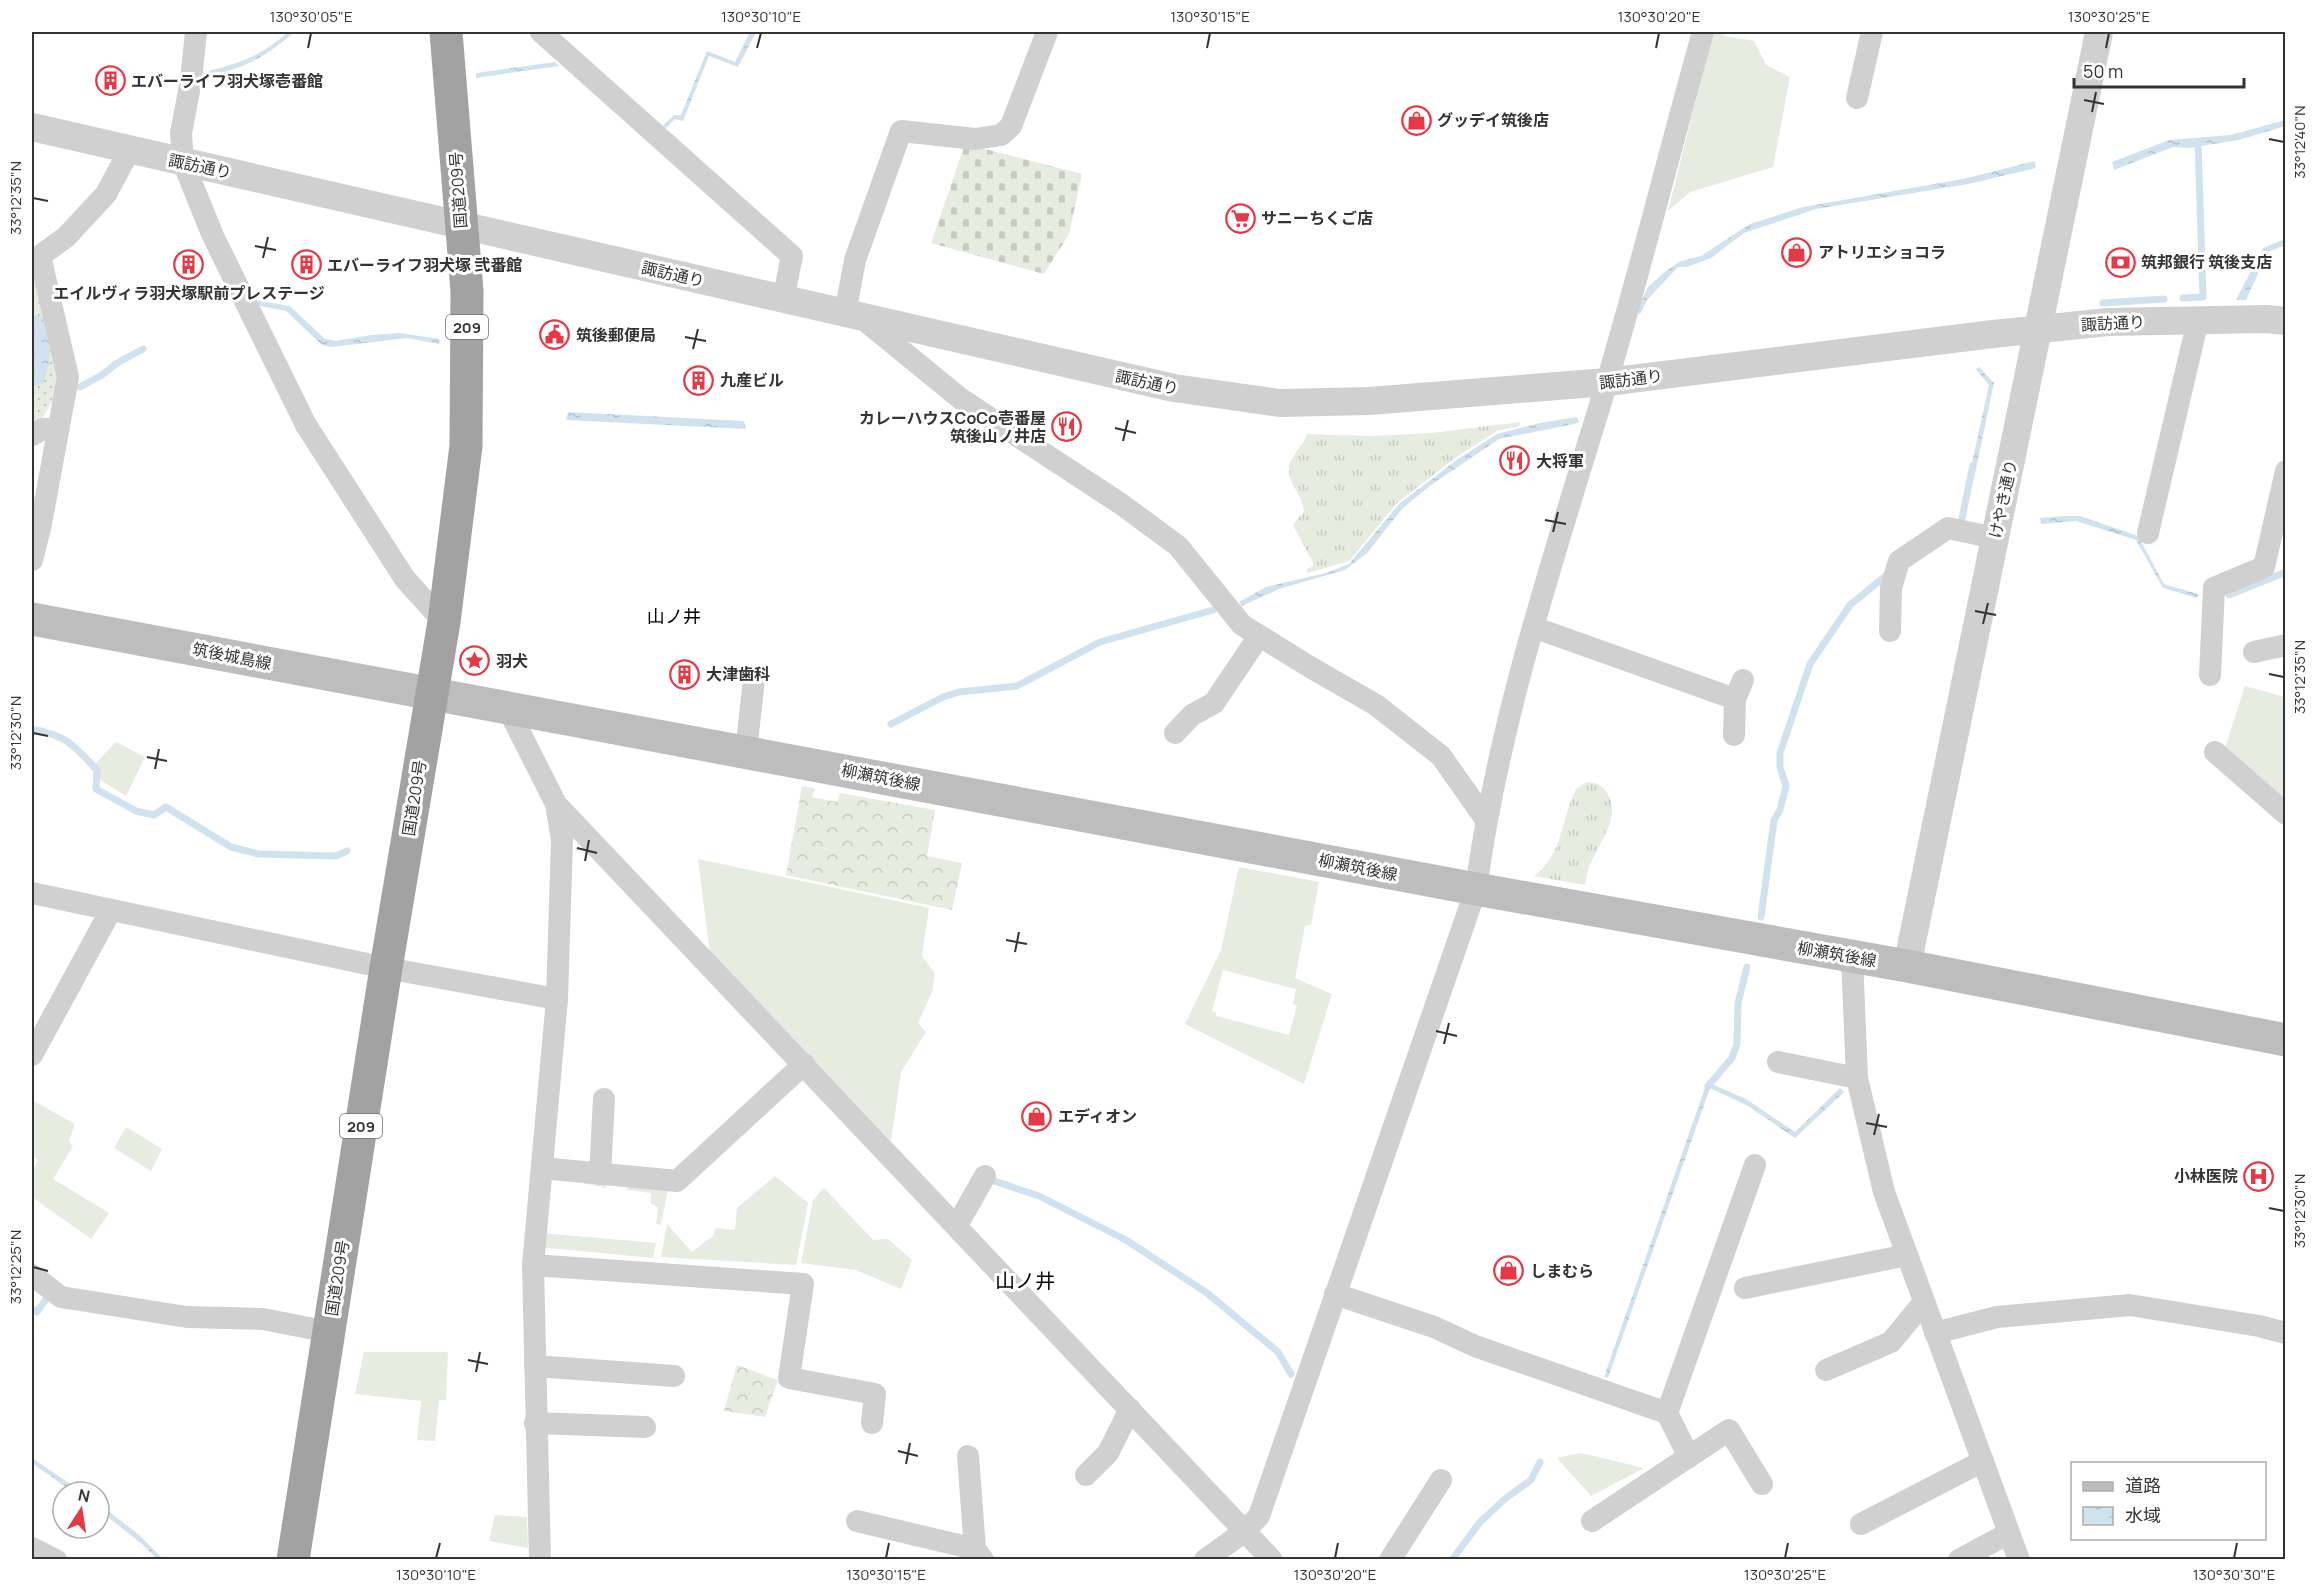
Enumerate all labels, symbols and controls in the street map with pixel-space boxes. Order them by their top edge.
text: 130°30'05"E [270,6,352,27]
text: 130°30'10"E [721,6,801,27]
text: 130°30'15"E [1170,6,1250,27]
text: 130°30'20"E [1618,6,1700,27]
text: 130°30'25"E [2068,6,2150,27]
scale bar [2074,51,2244,89]
text: 50 m [2083,59,2123,83]
building icon: エバーライフ羽犬塚壱番館 [94,65,126,97]
place label: エバーライフ羽犬塚壱番館 [131,70,323,92]
shop icon: グッデイ筑後店 [1400,104,1432,136]
text: 33°12'40"N [2289,105,2310,179]
place label: グッデイ筑後店 [1437,109,1549,131]
street label: 諏訪通り [166,149,234,183]
street label: 国道209号 [444,151,472,229]
text: 33°12'35"N [5,161,26,235]
supermarket icon: サニーちくご店 [1224,202,1256,234]
place label: サニーちくご店 [1261,207,1373,229]
shop icon: アトリエショコラ [1781,236,1813,268]
place label: アトリエショコラ [1818,241,1946,263]
bank icon: 筑邦銀行 筑後支店 [2104,246,2136,278]
building icon: エイルヴィラ羽犬塚駅前プレステージ [173,249,205,281]
building icon: エバーライフ羽犬塚 弐番館 [290,249,322,281]
place label: 筑邦銀行 筑後支店 [2141,251,2272,273]
place label: エバーライフ羽犬塚 弐番館 [327,254,522,276]
street label: 諏訪通り [639,256,707,292]
place label: エイルヴィラ羽犬塚駅前プレステージ [53,282,325,304]
street label: 諏訪通り [2080,310,2146,336]
road number: 209 [446,315,488,339]
public building icon: 筑後郵便局 [539,319,571,351]
place label: 筑後郵便局 [576,324,656,346]
building icon: 九産ビル [683,364,715,396]
street label: 諏訪通り [1598,364,1664,394]
street label: 諏訪通り [1113,365,1181,399]
place label: 九産ビル [720,369,784,391]
place label: カレーハウスCoCo壱番屋 筑後山ノ井店 [859,407,1046,447]
restaurant icon: カレーハウスCoCo壱番屋 筑後山ノ井店 [1051,411,1083,443]
restaurant icon: 大将軍 [1499,445,1531,477]
place label: 大将軍 [1536,450,1584,472]
street label: けやき通り [1984,458,2022,540]
district label: 山ノ井 [647,604,701,628]
street label: 筑後城島線 [191,638,273,674]
text: 33°12'35"N [2289,640,2310,714]
place icon: 羽犬 [459,645,491,677]
place label: 羽犬 [496,650,528,672]
building icon: 大津歯科 [669,658,701,690]
place label: 大津歯科 [706,663,770,685]
text: 33°12'30"N [5,696,26,770]
street label: 国道209号 [397,758,431,838]
street label: 柳瀬筑後線 [840,759,922,795]
street label: 柳瀬筑後線 [1317,849,1399,885]
street label: 柳瀬筑後線 [1796,936,1878,972]
shop icon: エディオン [1021,1100,1053,1132]
place label: エディオン [1058,1105,1137,1127]
road number: 209 [340,1114,382,1138]
hospital icon: 小林医院 [2243,1160,2275,1192]
place label: 小林医院 [2174,1165,2238,1187]
text: 33°12'30"N [2289,1174,2310,1248]
text: 33°12'25"N [5,1230,26,1304]
street label: 国道209号 [320,1238,354,1318]
shop icon: しまむら [1493,1255,1525,1287]
place label: しまむら [1530,1260,1594,1282]
district label: 山ノ井 [995,1267,1055,1294]
legend [2071,1462,2266,1540]
text: 道路 [2125,1473,2161,1497]
north arrow [51,1480,111,1540]
text: N [76,1483,92,1507]
text: 水域 [2125,1503,2161,1527]
text: 130°30'10"E [396,1564,476,1585]
text: 130°30'15"E [846,1564,926,1585]
text: 130°30'20"E [1294,1564,1376,1585]
text: 130°30'25"E [1744,1564,1826,1585]
text: 130°30'30"E [2193,1564,2275,1585]

